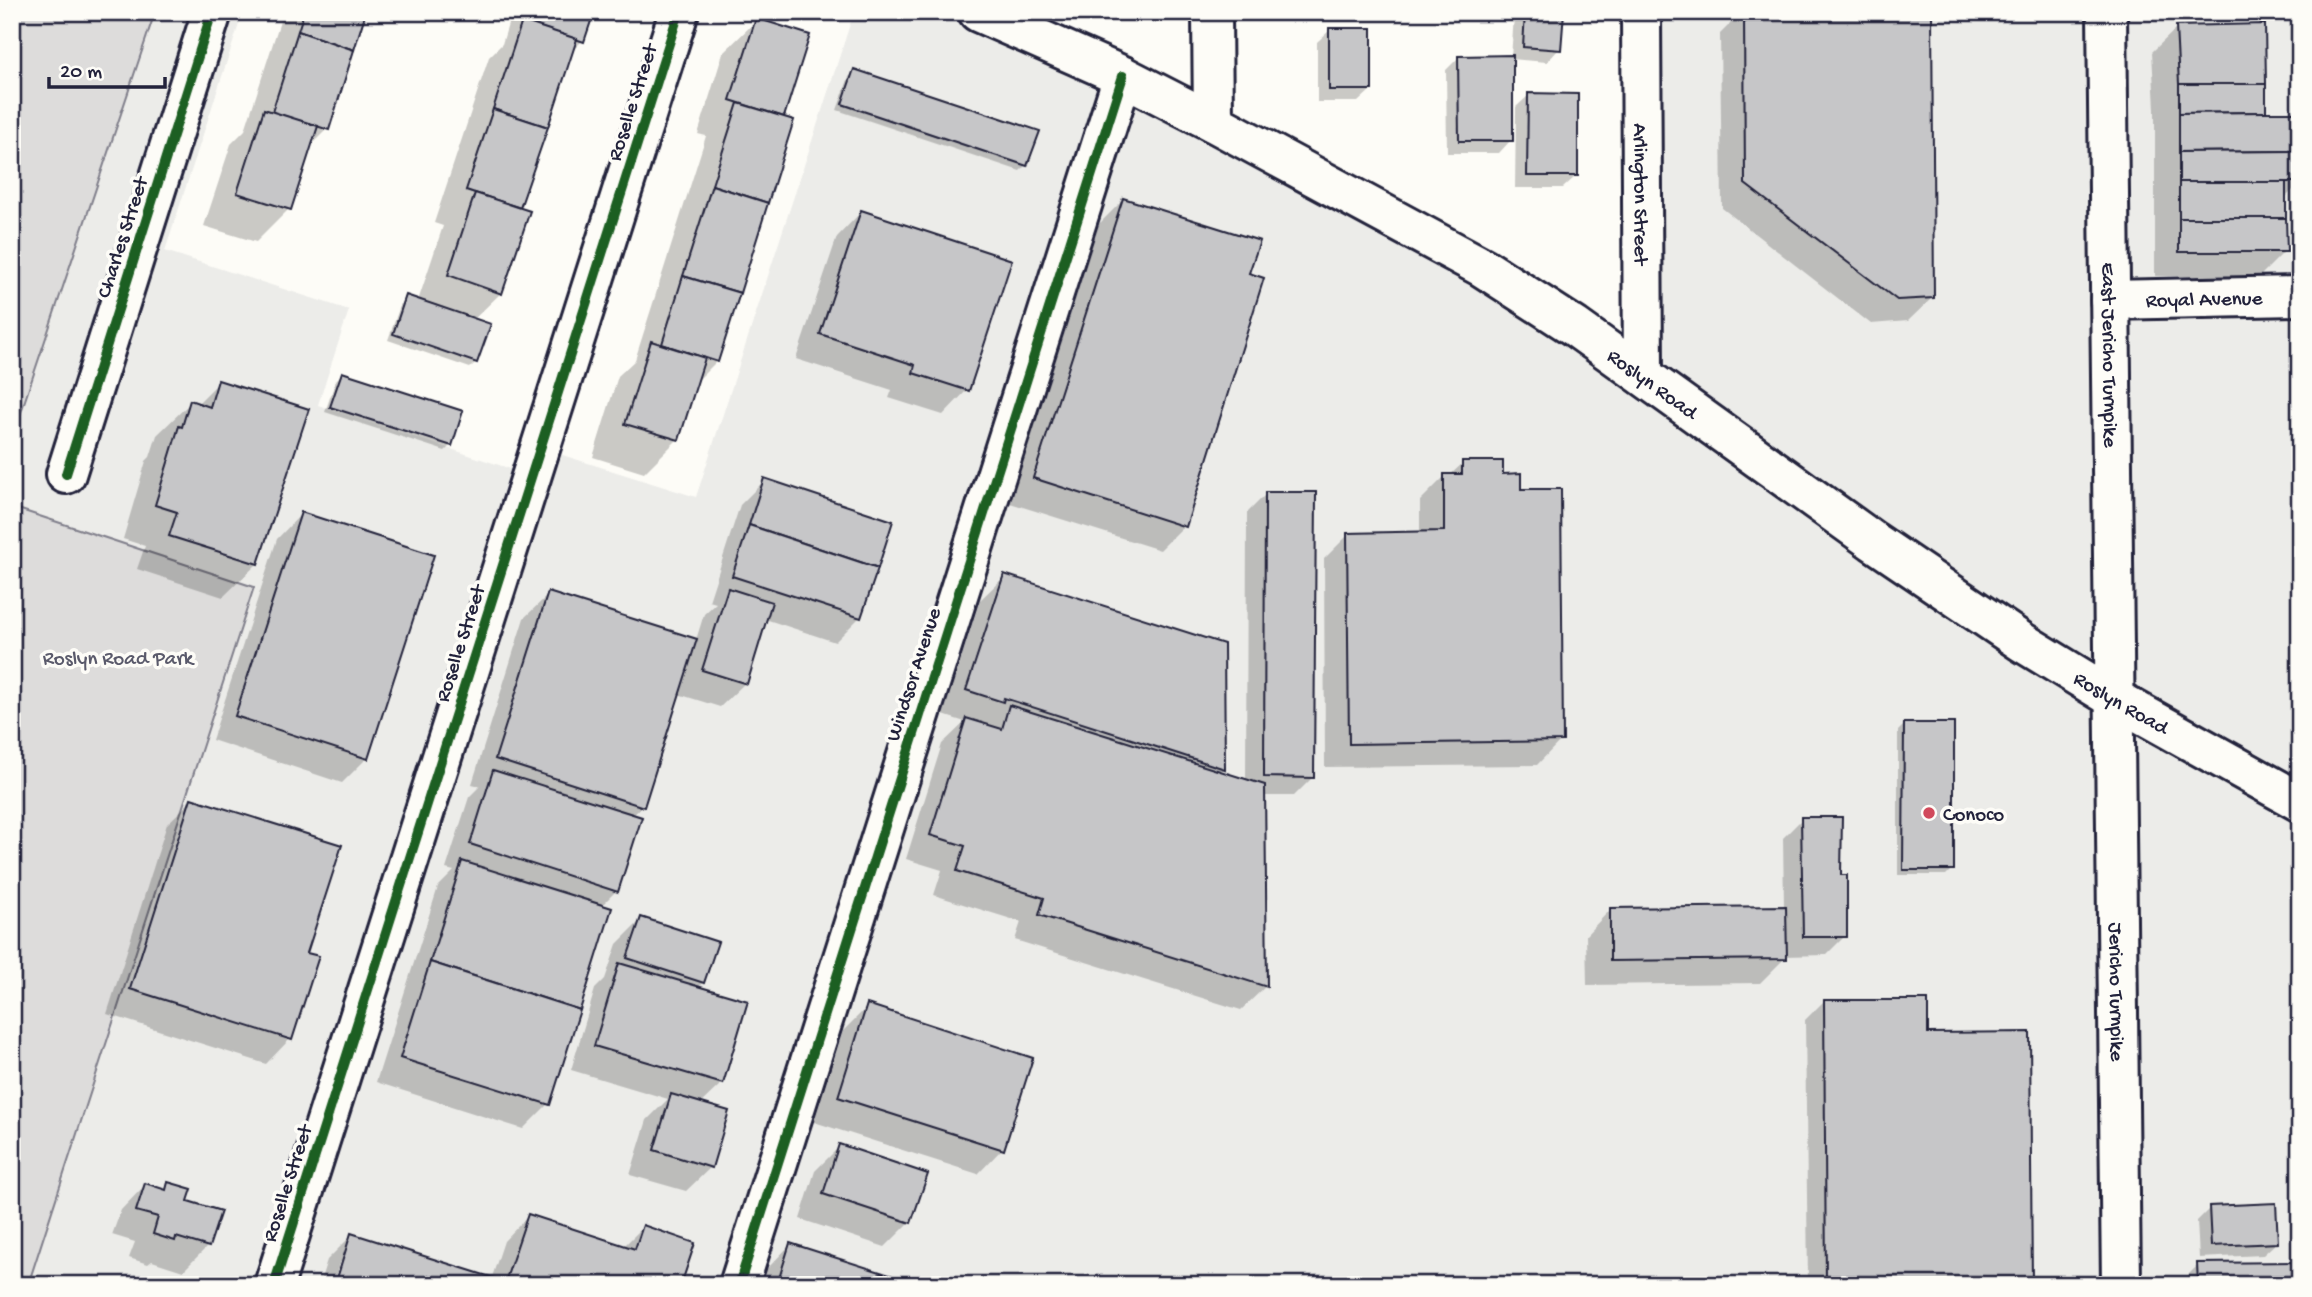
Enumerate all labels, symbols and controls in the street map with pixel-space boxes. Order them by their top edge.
street label: Roselle Street [604,39,666,165]
scale bar [49,46,164,90]
text: 20 m [60,61,102,86]
street label: Arlington Street [1626,123,1651,267]
street label: Charles Street [93,172,156,302]
street label: East Jericho Turnpike [2094,262,2121,449]
street label: Royal Avenue [2145,288,2264,315]
street label: Roslyn Road [1601,345,1703,428]
street label: Roselle Street [432,580,494,706]
street label: Windsor Avenue [882,604,949,745]
park label: Roslyn Road Park [43,648,196,673]
street label: Roslyn Road [2068,668,2173,743]
place label: Conoco [1943,804,2004,829]
marker: Conoco [1921,805,1937,821]
street label: Jericho Turnpike [2101,922,2128,1063]
street label: Roselle Street [259,1120,321,1246]

